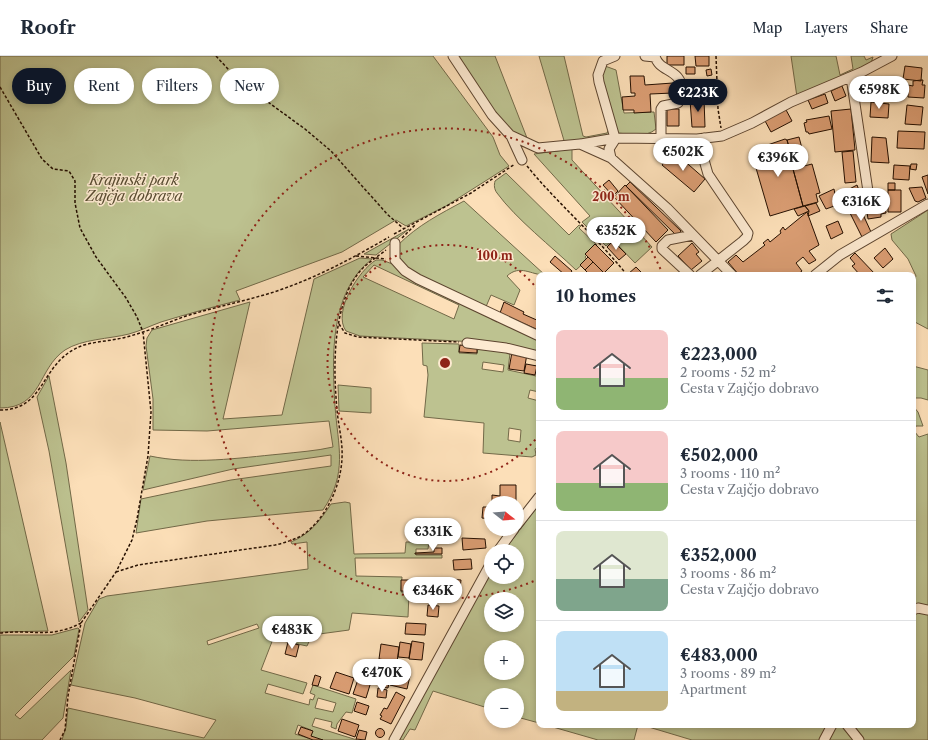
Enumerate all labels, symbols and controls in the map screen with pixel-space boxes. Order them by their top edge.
text: Roofr [20,16,76,39]
text: Map [752,19,782,37]
text: Layers [804,19,848,37]
text: Share [870,19,908,37]
chip: Buy [12,68,66,104]
chip: Rent [74,68,134,104]
chip: Filters [142,68,212,104]
chip: New [220,68,279,104]
pin: €598K [851,76,907,110]
pin: €223K [670,79,726,113]
text: €598K [858,81,900,97]
text: €223K [677,84,719,100]
pin: €502K [655,138,711,172]
text: €502K [662,143,704,159]
pin: €396K [750,144,806,178]
text: €396K [757,149,799,165]
park label: Krajinski park Zajčja dobrava [84,171,183,205]
pin: €316K [833,188,889,222]
text: 200 m [592,189,630,204]
text: €316K [841,193,881,209]
pin: €352K [588,217,644,251]
text: €352K [596,222,636,238]
text: 100 m [477,248,513,263]
icon: filters [874,285,896,307]
text: 10 homes [556,286,636,306]
text: €223,000 [680,344,757,364]
icon: home [588,346,636,394]
centre of rings [438,356,452,370]
text: 2 rooms · 52 m² [680,364,776,380]
text: Cesta v Zajčjo dobravo [680,380,819,396]
text: €502,000 [680,445,758,465]
icon: home [588,447,636,495]
text: 3 rooms · 110 m² [680,465,780,481]
text: Cesta v Zajčjo dobravo [680,481,819,497]
north arrow [484,496,524,536]
map controls [484,496,524,728]
pin: €331K [405,518,461,552]
text: €331K [413,523,453,539]
button: locate [484,544,524,584]
text: €352,000 [680,545,757,565]
icon: home [588,547,636,595]
text: 3 rooms · 86 m² [680,565,776,581]
pin: €346K [405,577,461,611]
text: Cesta v Zajčjo dobravo [680,581,819,597]
text: €346K [412,582,454,598]
button: layers [484,592,524,632]
pin: €483K [264,616,320,650]
text: €483K [271,621,313,637]
button: + [484,640,524,680]
text: €483,000 [680,645,758,665]
icon: home [588,647,636,695]
pin: €470K [354,659,410,693]
text: €470K [361,664,403,680]
text: 3 rooms · 89 m² [680,665,776,681]
text: Apartment [680,681,747,697]
button: − [484,688,524,728]

